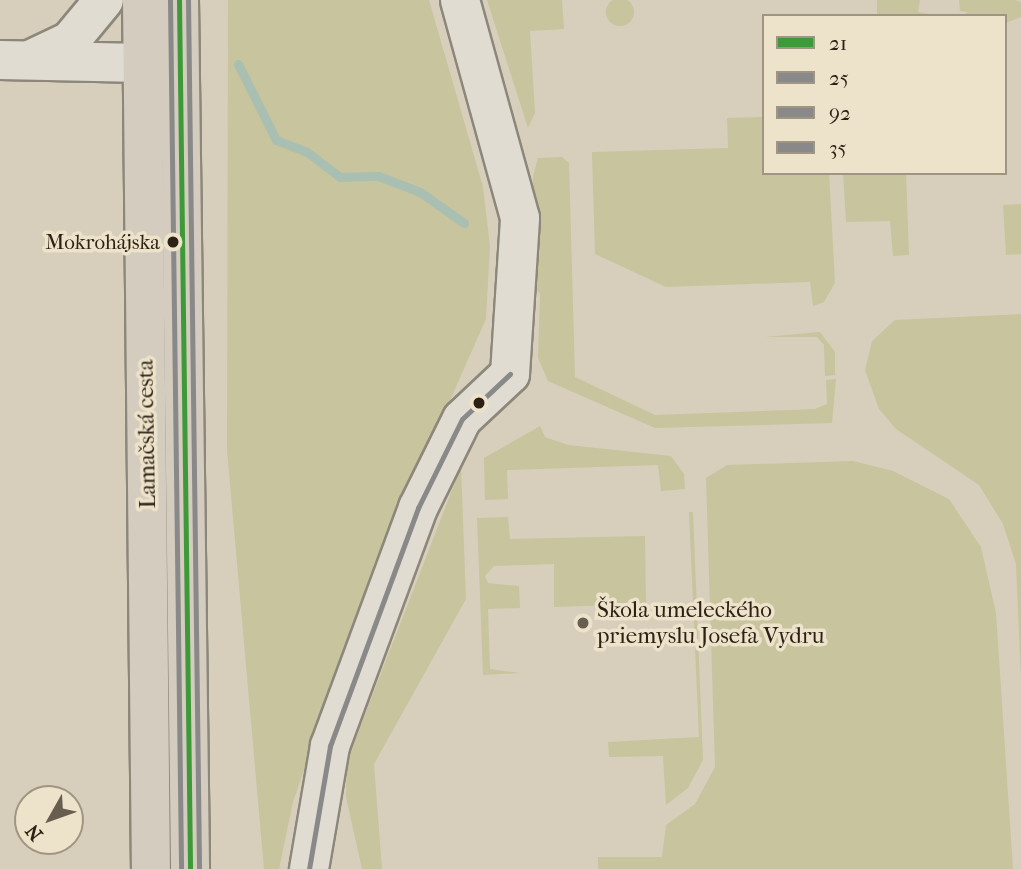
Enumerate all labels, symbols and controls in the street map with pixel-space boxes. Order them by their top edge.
legend [762,14,1007,175]
text: 21 [829,31,847,55]
text: 25 [829,66,849,90]
text: 92 [829,101,851,125]
text: 35 [829,136,847,160]
place label: Mokrohájska [45,229,160,255]
marker: Mokrohájska [166,235,180,249]
street label: Lamačská cesta [132,359,162,509]
unlabelled marker [472,396,486,410]
place label: Škola umeleckého priemyslu Josefa Vydru [597,596,825,650]
marker: Škola umeleckého priemyslu Josefa Vydru [575,615,591,631]
north arrow [14,785,84,855]
text: N [21,820,48,845]

